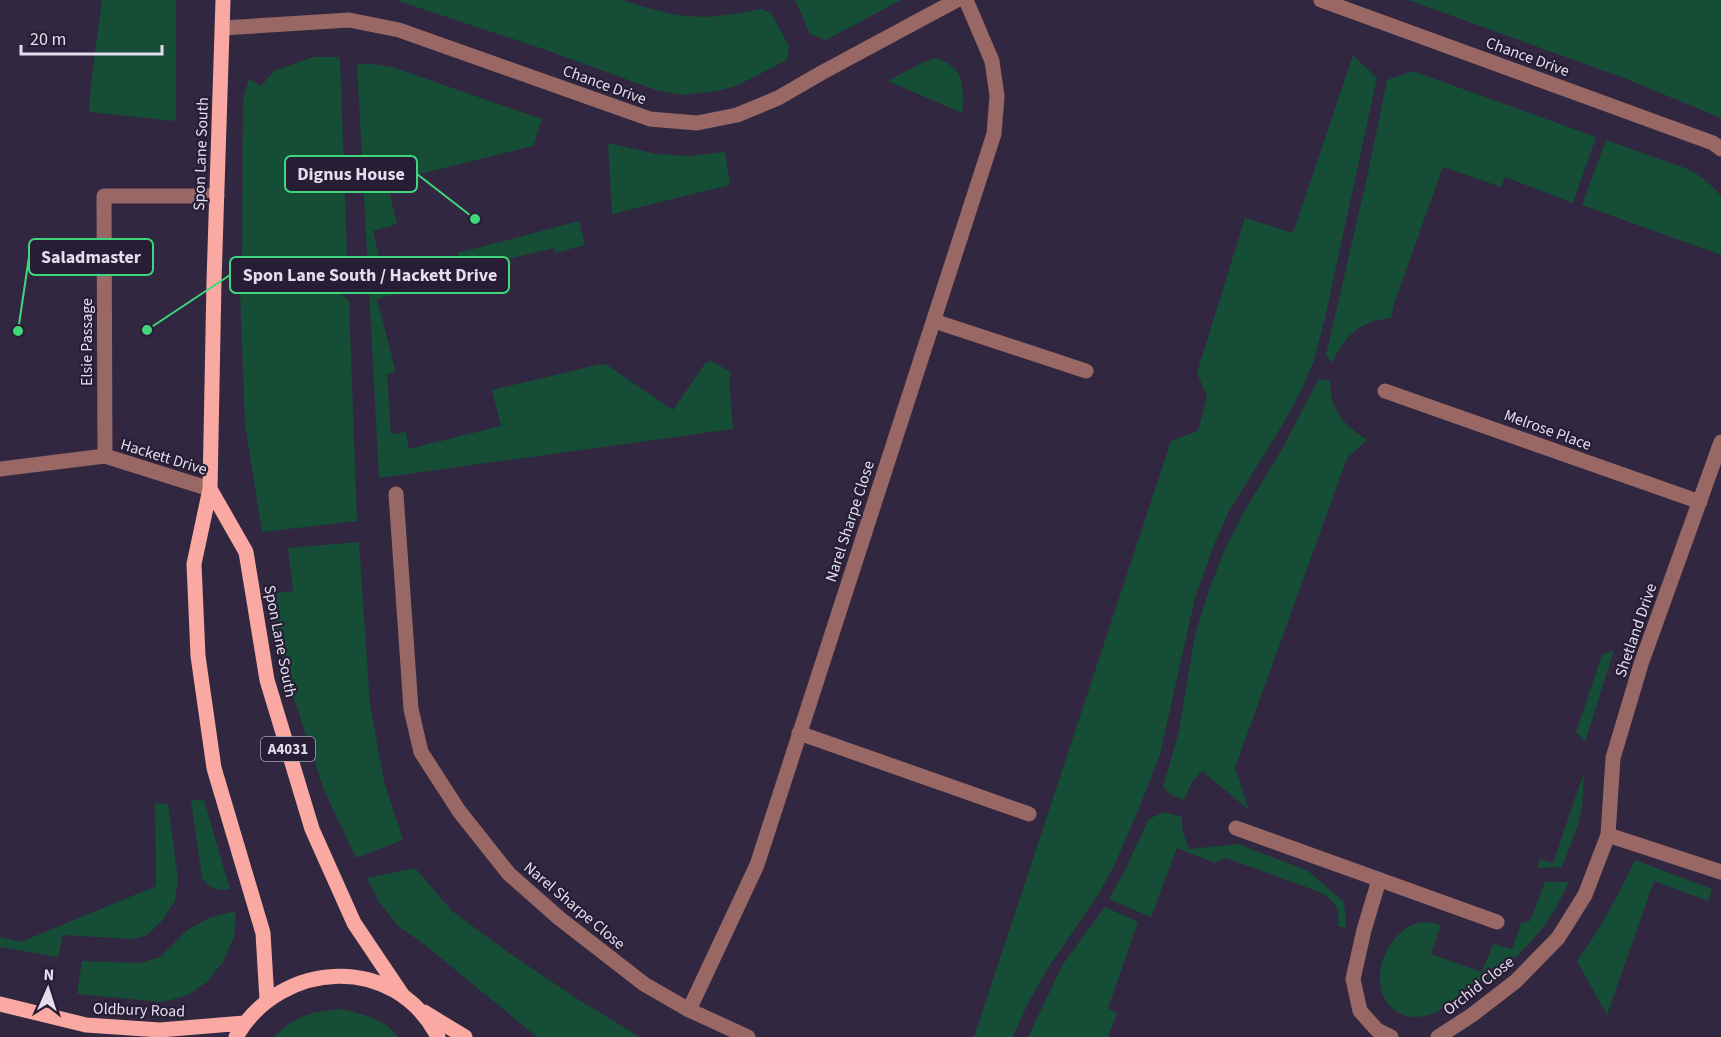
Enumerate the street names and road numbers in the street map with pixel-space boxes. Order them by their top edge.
street label: Chance Drive [1483,32,1573,82]
street label: Chance Drive [560,60,650,110]
street label: Spon Lane South [188,97,214,211]
street label: Elsie Passage [76,298,98,386]
street label: Melrose Place [1501,404,1595,456]
street label: Hackett Drive [118,433,210,481]
street label: Narel Sharpe Close [820,458,880,585]
street label: Shetland Drive [1610,580,1662,680]
street label: Spon Lane South [258,583,302,699]
road number: A4031 [261,737,315,761]
street label: Narel Sharpe Close [519,857,630,955]
street label: Orchid Close [1439,951,1519,1020]
street label: Oldbury Road [93,997,185,1023]

